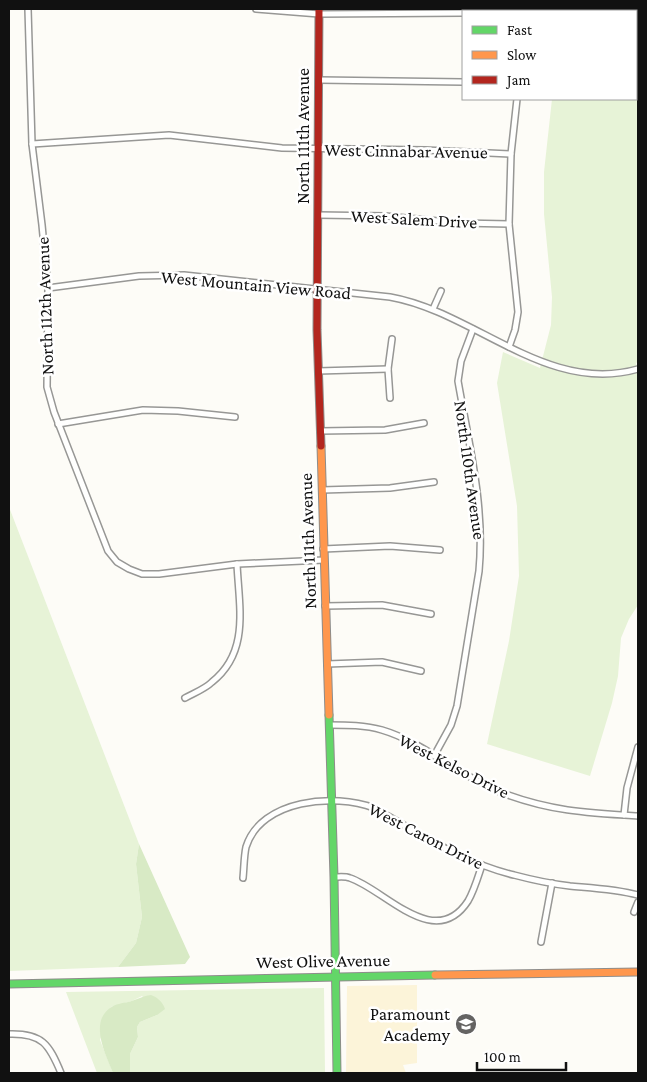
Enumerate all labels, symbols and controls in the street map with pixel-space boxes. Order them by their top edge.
legend [462,10,637,100]
text: Fast [507,22,533,38]
text: Slow [507,47,537,63]
street label: North 111th Avenue [293,68,313,204]
text: Jam [505,72,530,89]
street label: West Cinnabar Avenue [324,140,488,162]
street label: West Salem Drive [350,206,478,232]
street label: North 112th Avenue [33,236,57,376]
street label: West Mountain View Road [160,267,352,303]
street label: North 110th Avenue [450,399,490,541]
street label: North 111th Avenue [296,473,320,609]
street label: West Kelso Drive [395,730,513,802]
street label: West Caron Drive [365,798,487,874]
street label: West Olive Avenue [256,950,390,972]
place label: Paramount Academy [370,1004,451,1045]
school or university icon: Paramount Academy [454,1012,478,1036]
scale bar [477,1040,566,1072]
text: 100 m [484,1049,521,1065]

